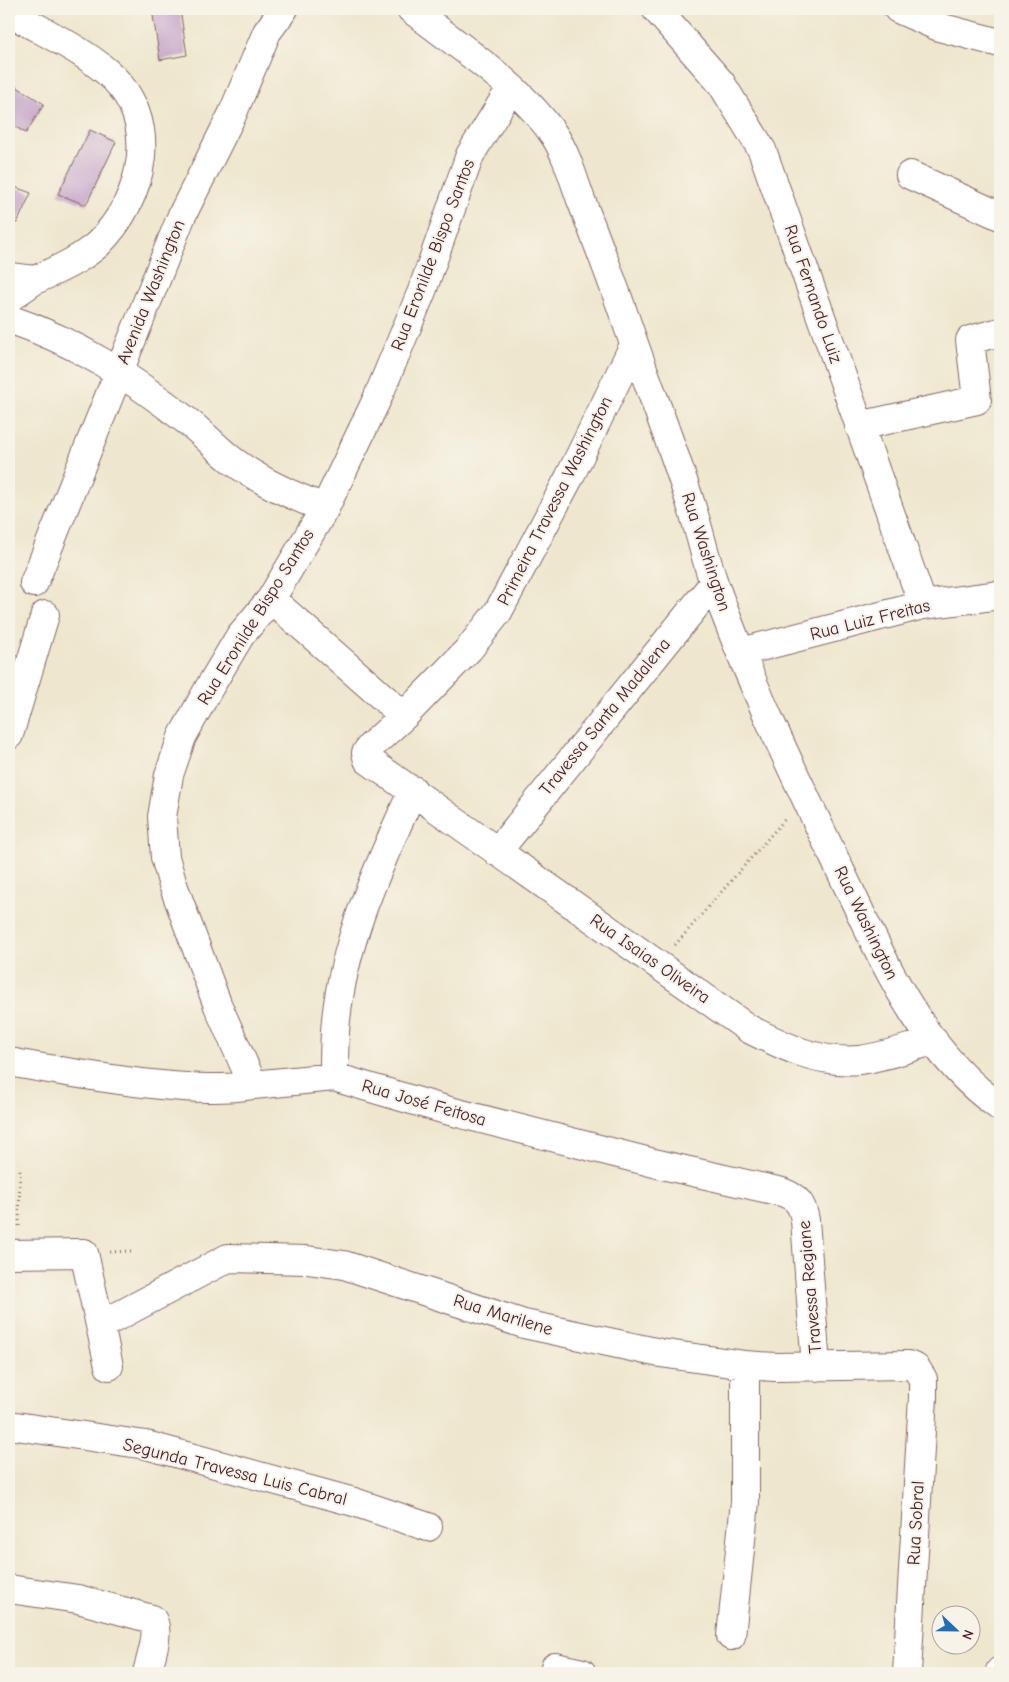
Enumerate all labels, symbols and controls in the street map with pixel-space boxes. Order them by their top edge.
street label: Rua Eronilde Bispo Santos [387,156,479,354]
street label: Avenida Washington [112,217,190,367]
street label: Rua Fernando Luiz [779,222,847,366]
street label: Primeira Travessa Washington [493,393,617,609]
street label: Rua Washington [677,490,735,614]
street label: Rua Eronilde Bispo Santos [193,525,319,709]
street label: Rua Luiz Freitas [808,595,932,645]
street label: Travessa Santa Madalena [535,634,675,800]
street label: Rua Washington [829,863,903,983]
street label: Rua Isaias Oliveira [586,910,714,1008]
street label: Rua José Feitosa [359,1075,489,1131]
street label: Travessa Regiane [794,1220,826,1354]
street label: Rua Marilene [451,1290,555,1340]
street label: Segunda Travessa Luis Cabral [121,1434,349,1510]
street label: Rua Sobral [903,1480,929,1566]
north arrow [932,1604,982,1654]
text: N [958,1627,977,1642]

